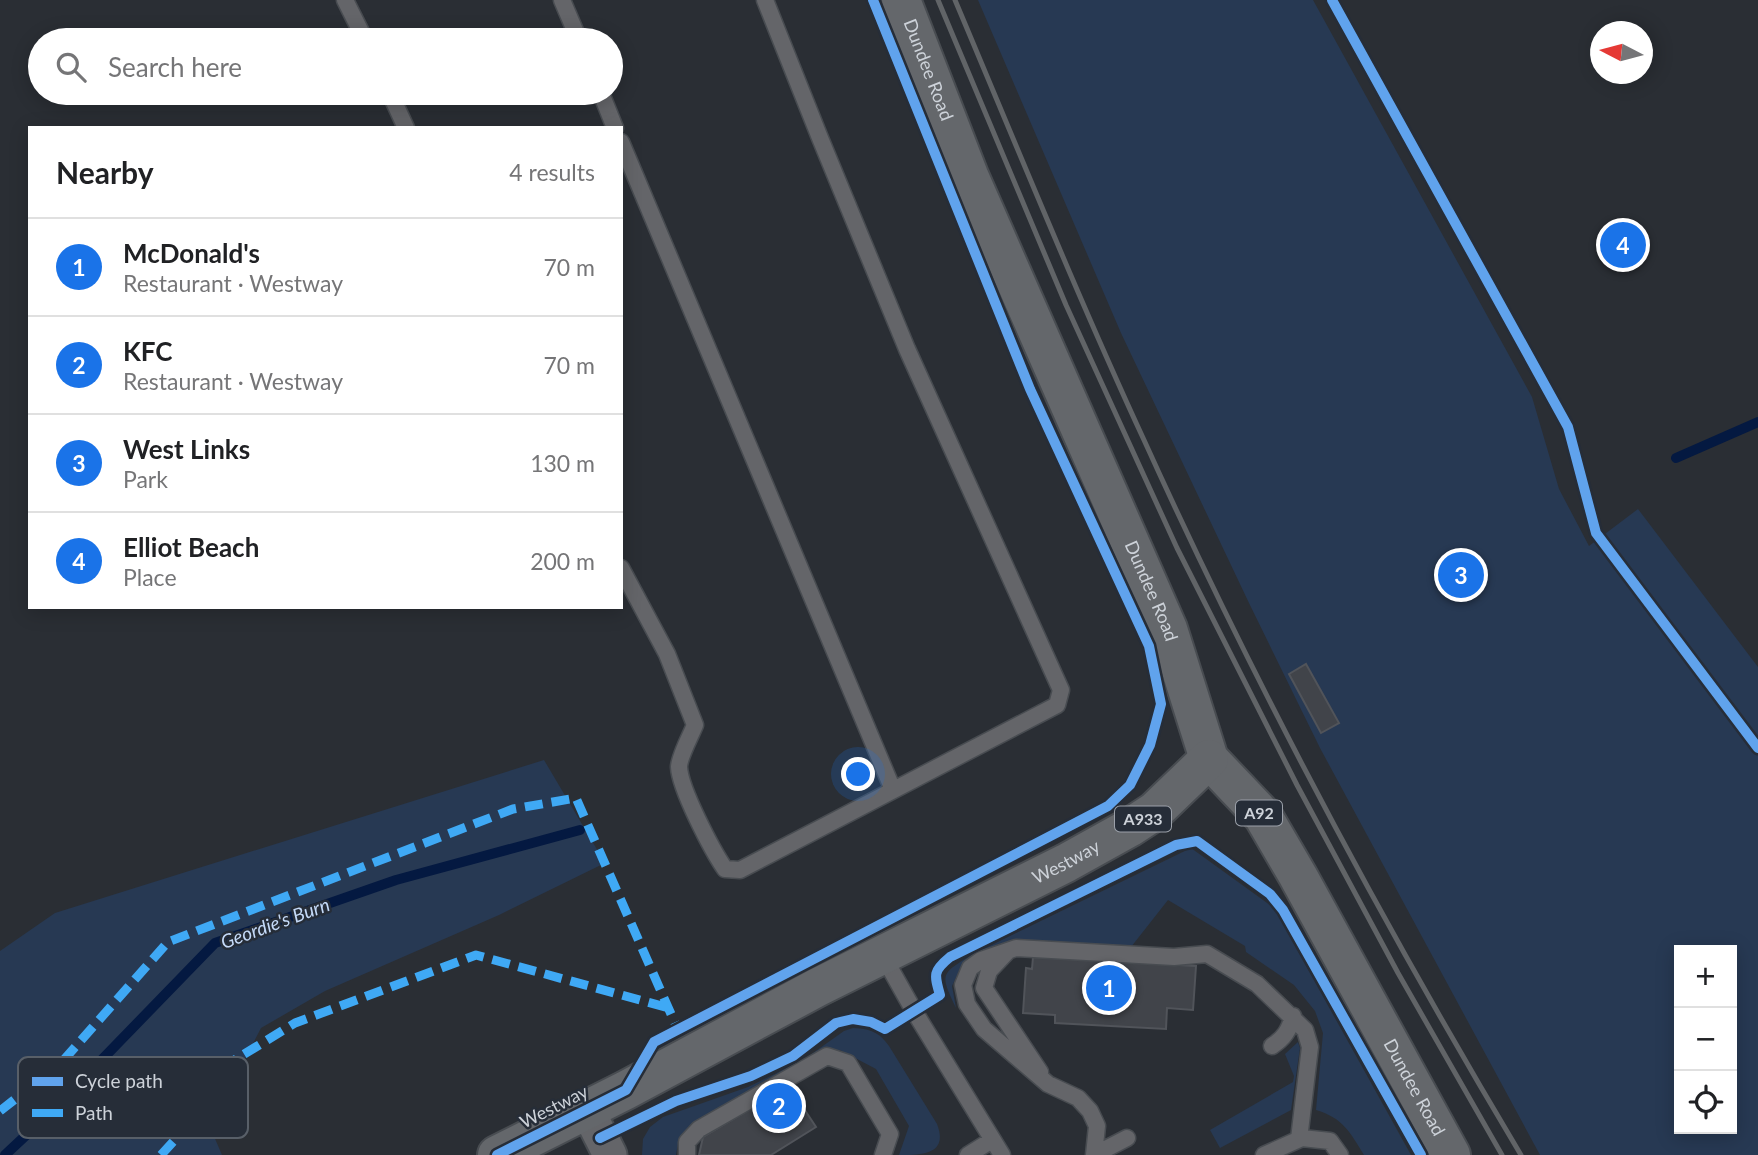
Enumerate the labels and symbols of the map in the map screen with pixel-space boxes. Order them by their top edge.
street label: Dundee Road [899,16,959,124]
north arrow [1590,21,1653,84]
pin: 4 [1600,219,1646,271]
street label: Dundee Road [1121,537,1183,644]
pin: 3 [1438,549,1484,601]
your location [841,757,875,791]
road number: A92 [1236,800,1282,826]
road number: A933 [1115,806,1171,832]
street label: Westway [1028,834,1104,888]
water label: Geordie's Burn [217,892,333,953]
pin: 1 [1086,962,1132,1014]
street label: Dundee Road [1379,1035,1450,1139]
legend [18,1057,248,1138]
text: Cycle path [75,1069,163,1092]
street label: Westway [516,1079,592,1133]
pin: 2 [756,1080,802,1132]
text: Path [75,1101,113,1124]

